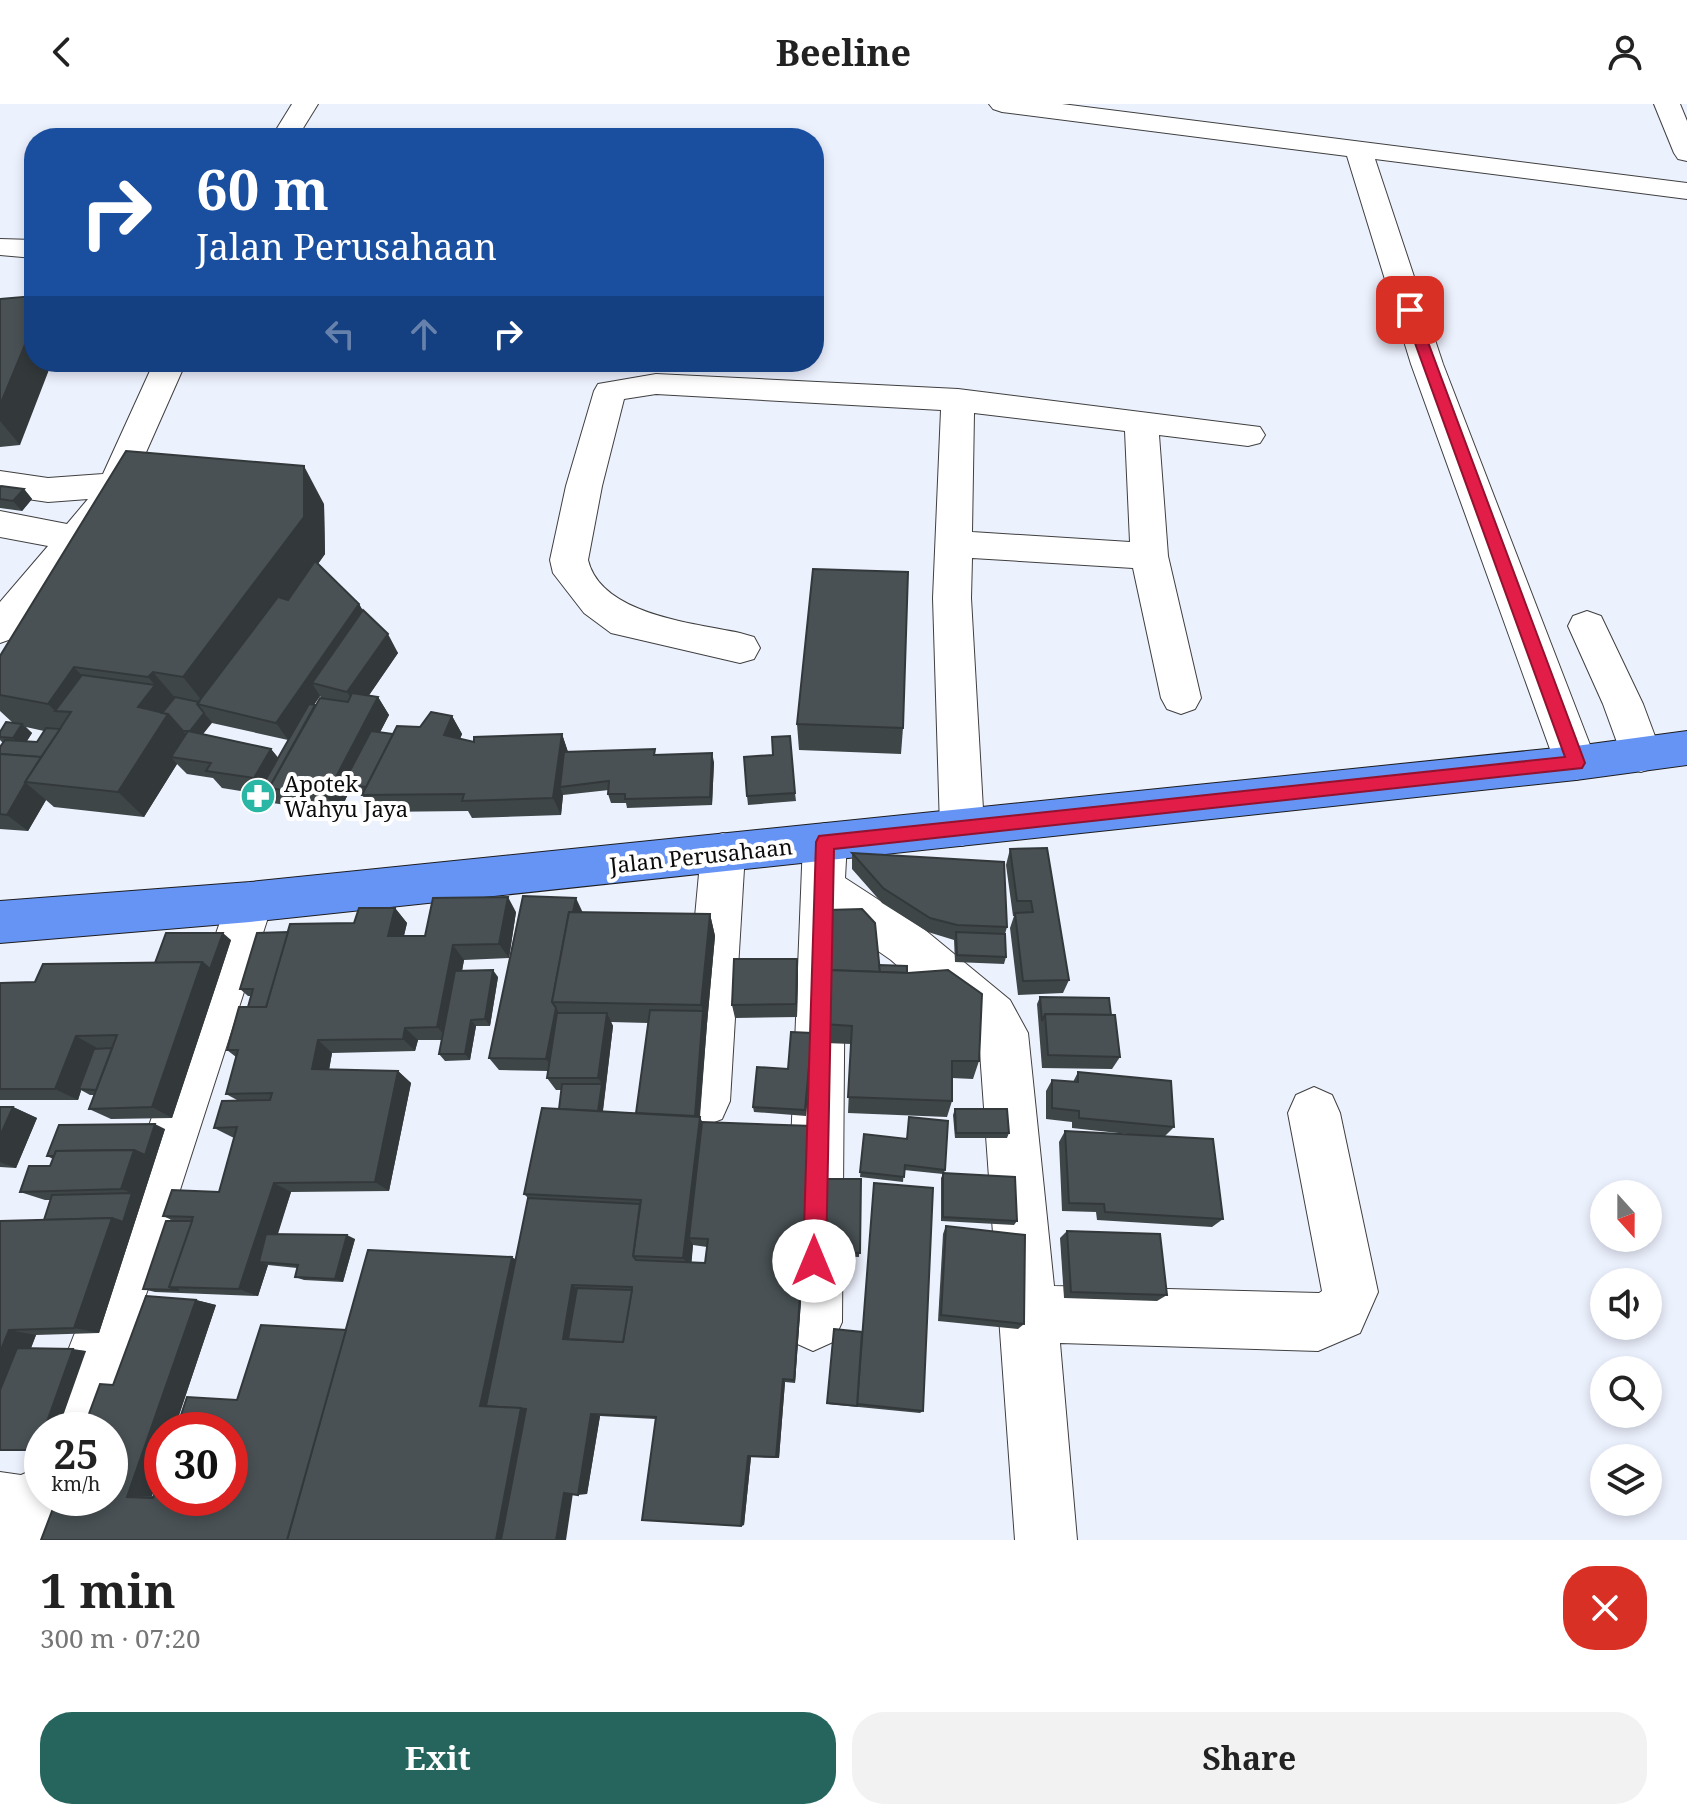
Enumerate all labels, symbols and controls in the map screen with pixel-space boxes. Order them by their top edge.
text: Beeline [776,28,911,77]
icon: back [40,30,84,74]
icon: person [1603,30,1647,74]
text: 60 m [196,150,329,226]
icon: right [64,160,168,264]
text: Jalan Perusahaan [196,222,497,271]
pin [1376,276,1444,344]
icon: arrive [1388,288,1432,332]
icon: left [318,312,362,356]
icon: ahead [402,312,446,356]
icon: right [486,312,530,356]
place label: Apotek Wahyu Jaya [284,768,408,823]
pharmacy icon: Apotek Wahyu Jaya [239,777,277,815]
street label: Jalan Perusahaan [607,830,794,880]
north arrow [1590,1180,1662,1252]
map controls [1590,1180,1662,1516]
position arrow [772,1219,856,1303]
button: sound [1590,1268,1662,1340]
button: search [1590,1356,1662,1428]
speed limit sign: 30 [144,1412,248,1516]
text: 25 [53,1426,99,1481]
button: layers [1590,1444,1662,1516]
text: km/h [51,1470,101,1497]
text: 1 min [40,1557,176,1622]
button: close [1563,1566,1647,1650]
text: 300 m · 07:20 [40,1620,201,1656]
button: Exit [40,1712,836,1804]
button: Share [852,1712,1647,1804]

